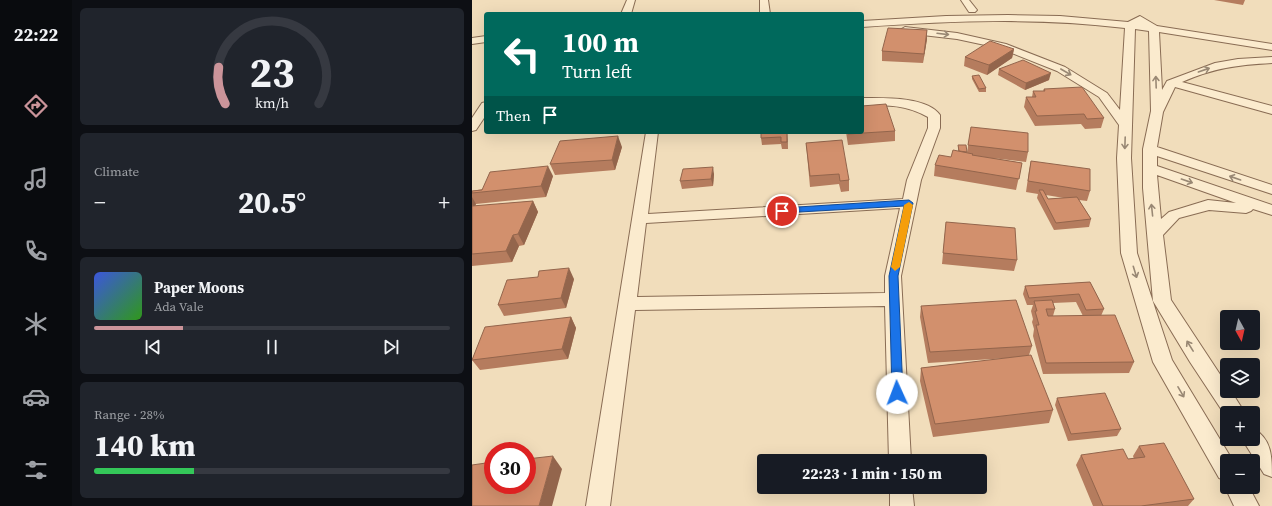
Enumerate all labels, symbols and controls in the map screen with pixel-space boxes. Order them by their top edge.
text: 22:22 [14,22,58,47]
text: 100 m [562,23,639,61]
icon: left [496,28,548,80]
one-way arrow [936,30,949,38]
text: 23 [249,44,295,101]
text: Turn left [562,59,632,84]
one-way arrow [1198,65,1210,73]
one-way arrow [1060,69,1072,77]
one-way arrow [1152,76,1160,89]
icon: directions [22,92,50,120]
text: km/h [255,93,289,113]
icon: arrive [539,104,561,126]
text: Then [496,105,531,126]
one-way arrow [1121,136,1129,149]
text: Climate [94,163,139,180]
icon: music [22,165,50,193]
one-way arrow [1229,173,1241,181]
one-way arrow [1181,177,1193,185]
text: 20.5° [238,182,306,223]
text: − [94,187,106,217]
text: + [438,187,450,217]
pin [765,194,799,228]
icon: arrive [771,200,793,222]
one-way arrow [1148,204,1156,217]
icon: phone [22,237,50,265]
one-way arrow [1131,265,1139,277]
text: Paper Moons [154,277,244,298]
text: Ada Vale [154,298,204,315]
icon: climate [22,310,50,338]
north arrow [1220,310,1260,350]
map controls [1220,310,1260,494]
icon: previous [142,336,164,358]
icon: pause [261,336,283,358]
icon: next [380,336,402,358]
one-way arrow [1186,341,1194,352]
button: layers [1220,358,1260,398]
position arrow [876,372,918,414]
icon: car [22,383,50,411]
one-way arrow [1177,386,1185,398]
text: Range · 28% [94,406,165,423]
button: + [1220,406,1260,446]
text: 140 km [94,425,195,466]
speed limit sign: 30 [484,442,536,494]
button: − [1220,454,1260,494]
icon: filters [22,456,50,484]
text: 22:23 · 1 min · 150 m [802,463,942,484]

